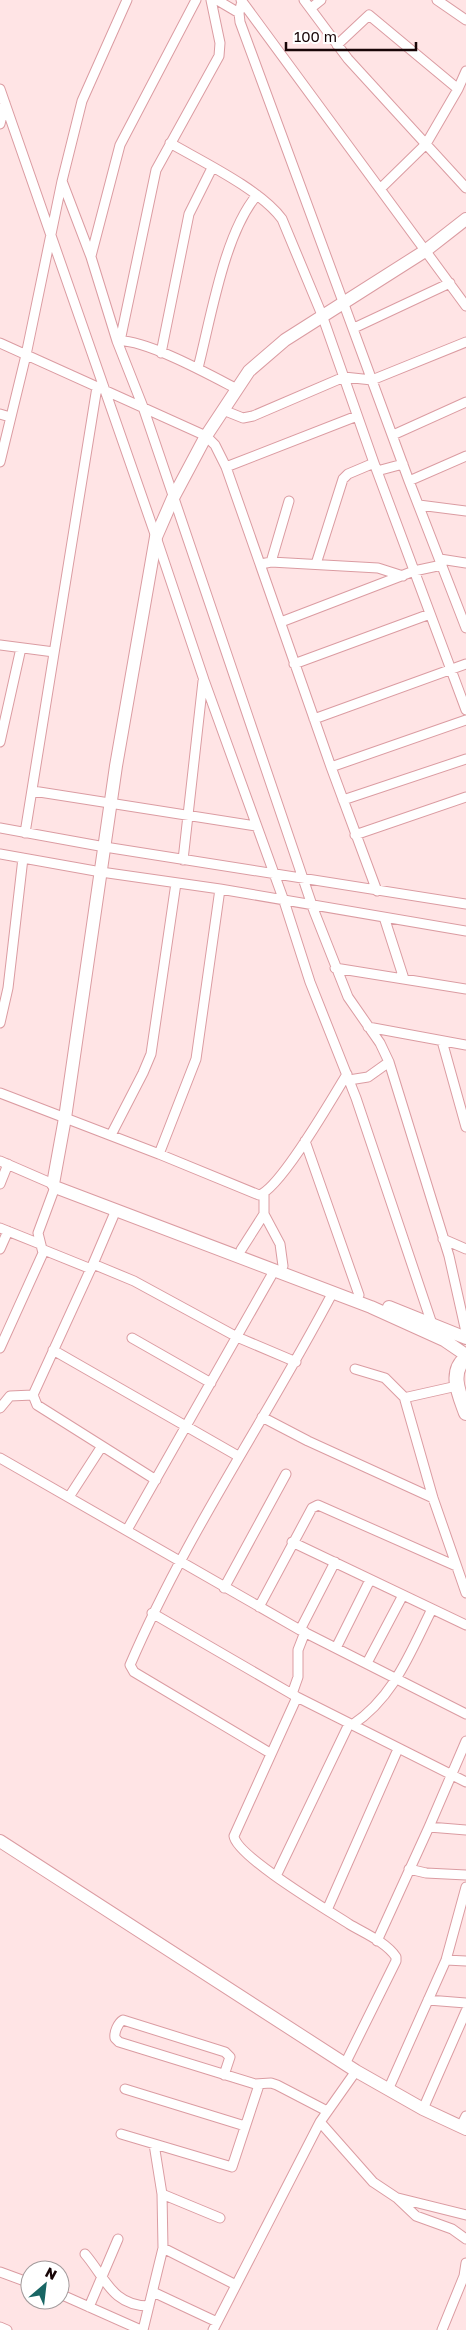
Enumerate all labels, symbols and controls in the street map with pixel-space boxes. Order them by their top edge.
scale bar [286,20,416,52]
text: 100 m [294,27,337,45]
north arrow [20,2260,70,2310]
text: N [43,2263,60,2283]

